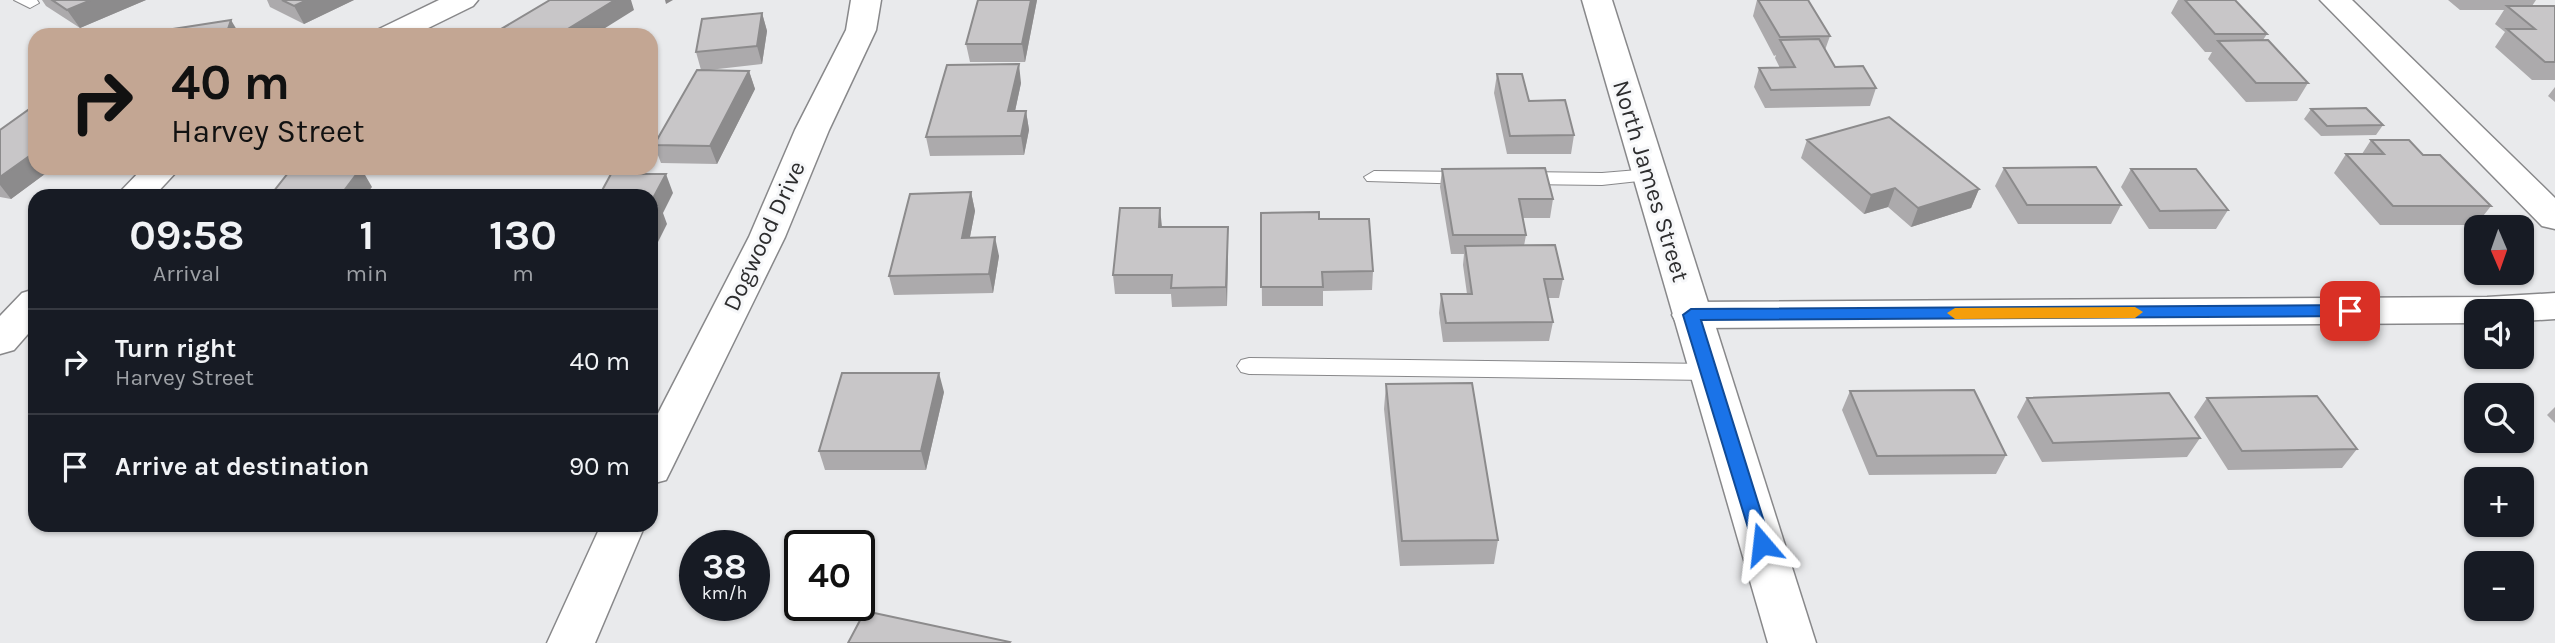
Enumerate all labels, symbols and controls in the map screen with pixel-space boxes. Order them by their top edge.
text: 40 m [171,54,290,111]
icon: right [56,56,147,147]
street label: North James Street [1607,77,1695,285]
text: Harvey Street [171,113,364,150]
street label: Dogwood Drive [717,157,811,315]
text: 09:58 [129,210,244,260]
text: 1 [359,210,374,260]
text: 130 [489,210,557,260]
north arrow [2464,215,2534,285]
map controls [2464,215,2534,621]
text: Arrival [153,260,220,287]
text: min [346,260,388,287]
text: m [512,260,534,287]
pin [2320,281,2380,341]
icon: arrive [2331,292,2369,330]
button: sound [2464,299,2534,369]
text: Turn right [115,333,236,364]
icon: right [56,343,94,381]
text: 40 m [570,346,630,377]
text: Harvey Street [115,364,254,391]
button: search [2464,383,2534,453]
icon: arrive [56,448,94,486]
text: Arrive at destination [115,451,369,482]
text: 90 m [569,451,630,482]
button: + [2464,467,2534,537]
position arrow [1725,507,1799,581]
speed limit sign: 40 [784,530,875,621]
text: 38 [702,546,747,587]
button: − [2464,551,2534,621]
text: km/h [702,582,747,604]

